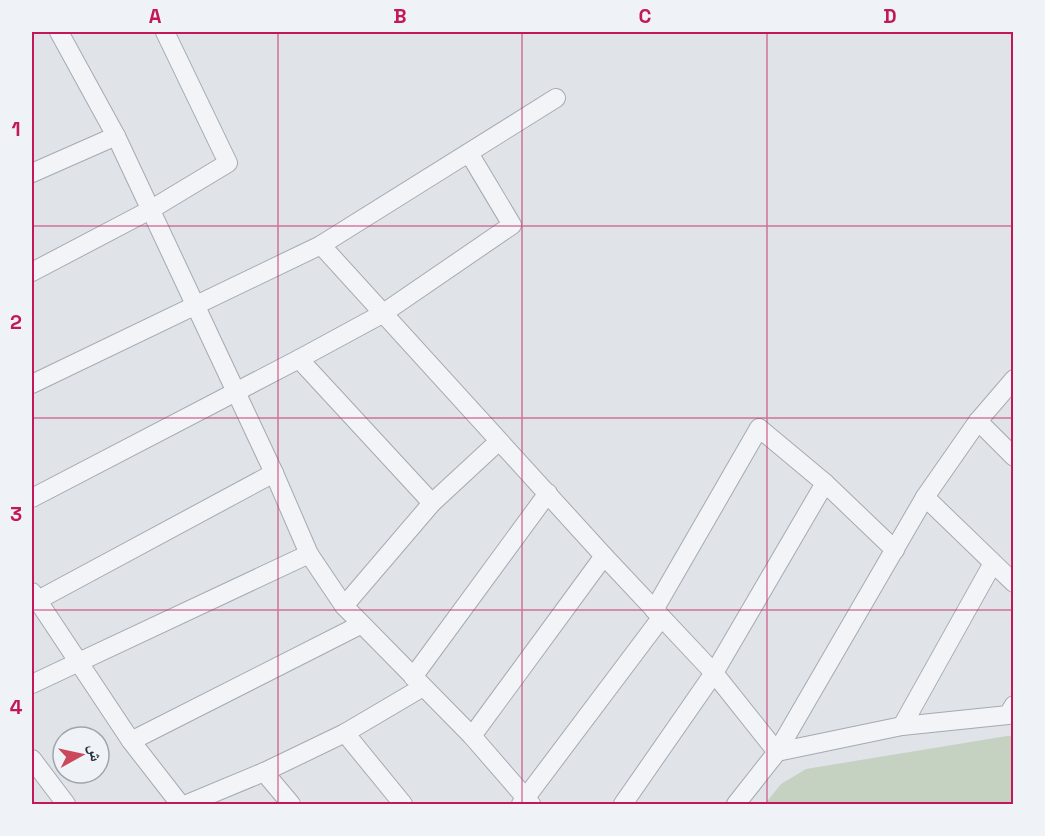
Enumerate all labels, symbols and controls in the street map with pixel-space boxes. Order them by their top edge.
text: A [149,3,162,29]
text: B [393,3,407,29]
text: C [639,3,652,29]
text: D [883,3,897,29]
text: 1 [11,116,21,142]
text: 2 [10,309,22,335]
text: 3 [10,501,22,527]
text: 4 [10,694,23,720]
north arrow [51,725,111,785]
text: ش [84,743,107,763]

